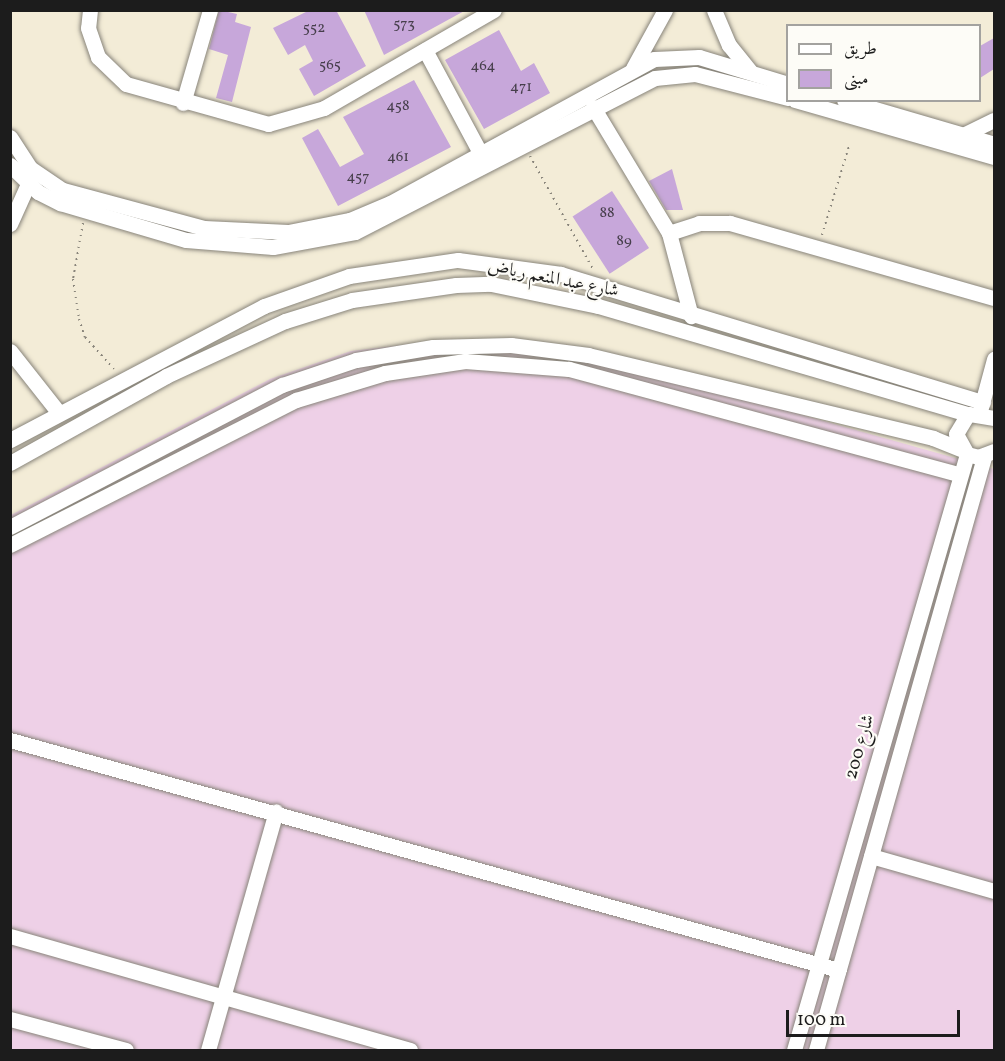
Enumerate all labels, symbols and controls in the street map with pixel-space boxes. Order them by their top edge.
house number: 573 [393,16,415,34]
house number: 552 [303,20,325,38]
legend [786,24,981,102]
text: طريق [844,37,877,62]
house number: 565 [319,57,341,75]
house number: 464 [471,58,495,76]
text: مبنى [844,67,869,92]
house number: 471 [510,79,532,97]
house number: 458 [386,98,410,116]
house number: 461 [387,149,409,167]
house number: 457 [347,169,369,187]
house number: 88 [599,205,615,223]
house number: 89 [616,233,632,251]
street label: شارع عبد المنعم رياض [486,257,620,303]
street label: شارع 200 [841,712,881,782]
scale bar [789,998,963,1036]
text: 100 m [797,1008,846,1033]

